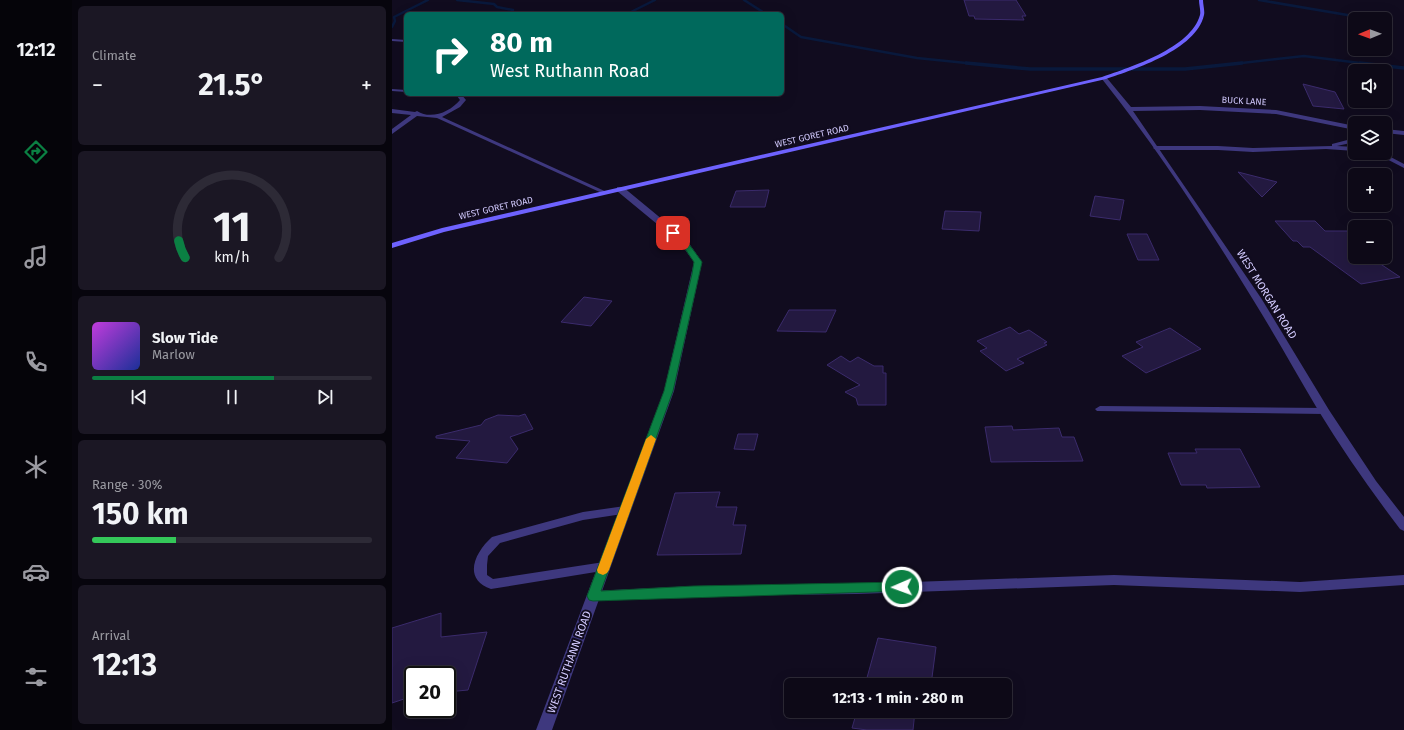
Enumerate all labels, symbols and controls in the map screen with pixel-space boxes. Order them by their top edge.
north arrow [1348,12,1392,56]
map controls [1348,12,1392,264]
text: 80 m [490,26,553,59]
icon: right [424,28,476,80]
text: 12:12 [16,39,56,61]
text: Climate [92,48,136,63]
text: West Ruthann Road [490,60,650,82]
button: sound [1348,64,1392,108]
text: 21.5° [198,67,266,103]
text: − [92,72,103,99]
text: + [361,72,372,99]
street label: BUCK LANE [1221,95,1267,107]
button: layers [1348,116,1392,160]
street label: WEST GORET ROAD [774,123,850,149]
icon: directions [22,138,50,166]
button: + [1348,168,1392,212]
street label: WEST GORET ROAD [458,195,534,221]
text: 11 [213,202,251,252]
pin [656,216,690,250]
button: − [1348,220,1392,264]
icon: arrive [662,222,684,244]
icon: music [22,243,50,271]
street label: WEST MORGAN ROAD [1234,247,1299,341]
text: km/h [214,249,250,266]
text: Slow Tide [152,329,218,347]
text: Marlow [152,347,195,362]
icon: phone [22,348,50,376]
icon: previous [128,386,150,408]
icon: pause [221,386,243,408]
icon: next [314,386,336,408]
icon: climate [22,453,50,481]
text: Range · 30% [92,477,163,492]
text: 150 km [92,496,189,532]
icon: car [22,558,50,586]
position arrow [881,566,923,608]
street label: WEST RUTHANN ROAD [545,609,594,715]
text: Arrival [92,628,130,643]
text: 12:13 [92,647,157,683]
icon: filters [22,663,50,691]
speed limit sign: 20 [404,666,456,718]
text: 12:13 · 1 min · 280 m [832,689,964,707]

